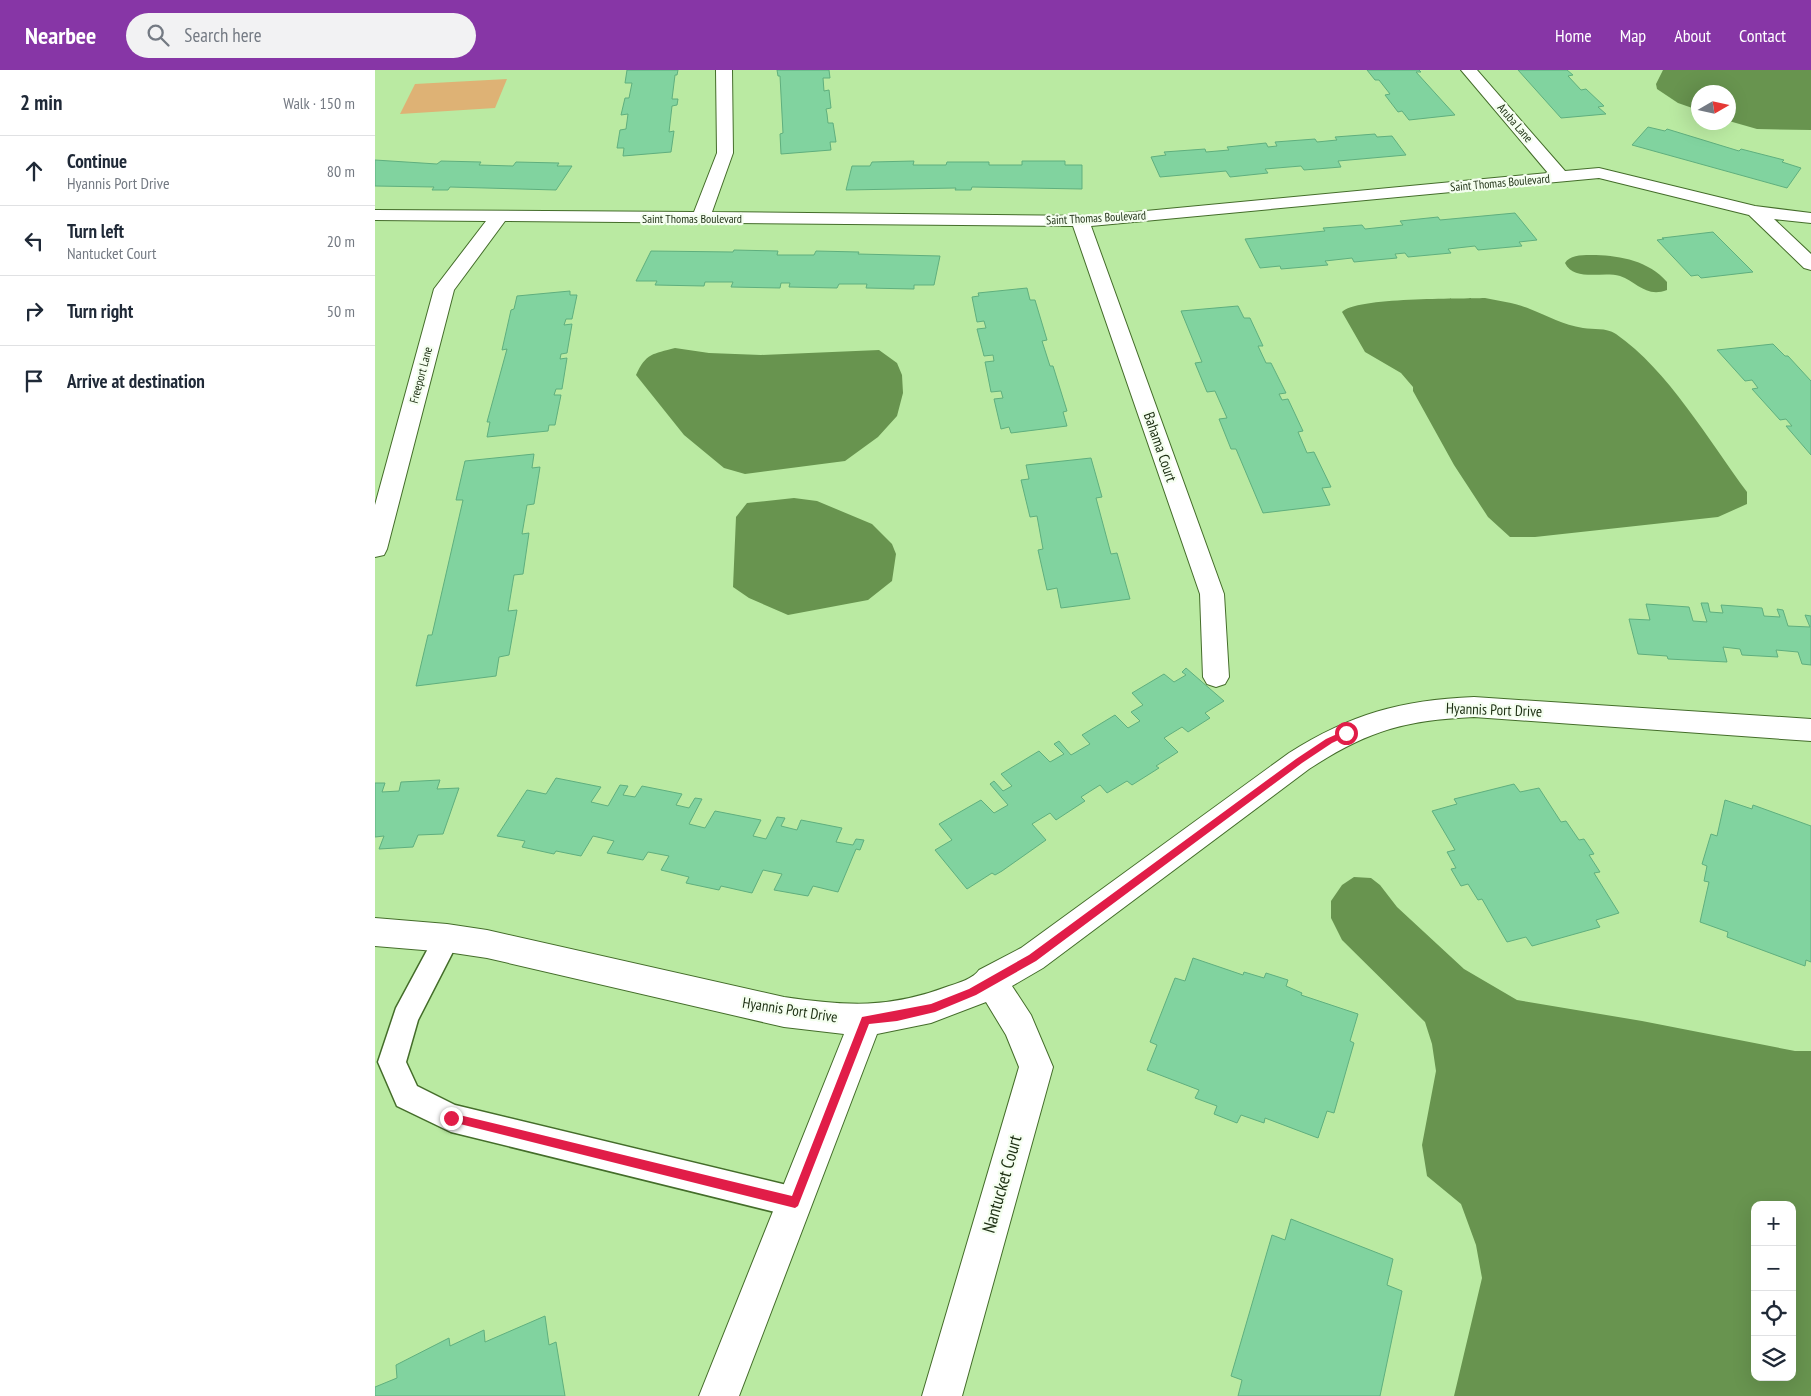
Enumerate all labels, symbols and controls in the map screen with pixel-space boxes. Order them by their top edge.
search box [126,13,476,58]
text: Nearbee [25,20,96,51]
icon: search [144,21,172,49]
text: Search here [184,23,262,47]
text: Home [1555,24,1592,47]
text: Map [1620,24,1646,47]
text: About [1674,24,1711,47]
text: Contact [1739,24,1786,47]
north arrow [1691,85,1736,130]
text: 2 min [20,89,62,116]
text: Walk · 150 m [283,93,355,113]
street label: Aruba Lane [1494,100,1536,145]
text: Continue [67,149,127,173]
icon: ahead [20,157,48,185]
text: 80 m [327,161,355,181]
street label: Saint Thomas Boulevard [1450,171,1550,194]
text: Hyannis Port Drive [67,173,170,193]
street label: Saint Thomas Boulevard [1046,207,1146,228]
street label: Saint Thomas Boulevard [642,211,742,226]
text: Turn left [67,219,124,243]
icon: left [20,227,48,255]
text: 20 m [327,231,355,251]
text: Nantucket Court [67,243,156,263]
icon: right [20,297,48,325]
text: Turn right [67,299,133,323]
text: 50 m [327,301,355,321]
street label: Freeport Lane [406,345,435,405]
icon: arrive [20,367,48,395]
text: Arrive at destination [67,369,205,393]
street label: Bahama Court [1140,409,1181,484]
street label: Hyannis Port Drive [1446,698,1542,721]
route start [1335,722,1358,745]
street label: Hyannis Port Drive [741,993,839,1026]
route end [440,1107,463,1130]
street label: Nantucket Court [977,1132,1026,1235]
map controls [1751,1201,1796,1381]
button: + [1751,1201,1796,1246]
button: − [1751,1246,1796,1291]
button: locate [1751,1291,1796,1336]
button: layers [1751,1336,1796,1381]

